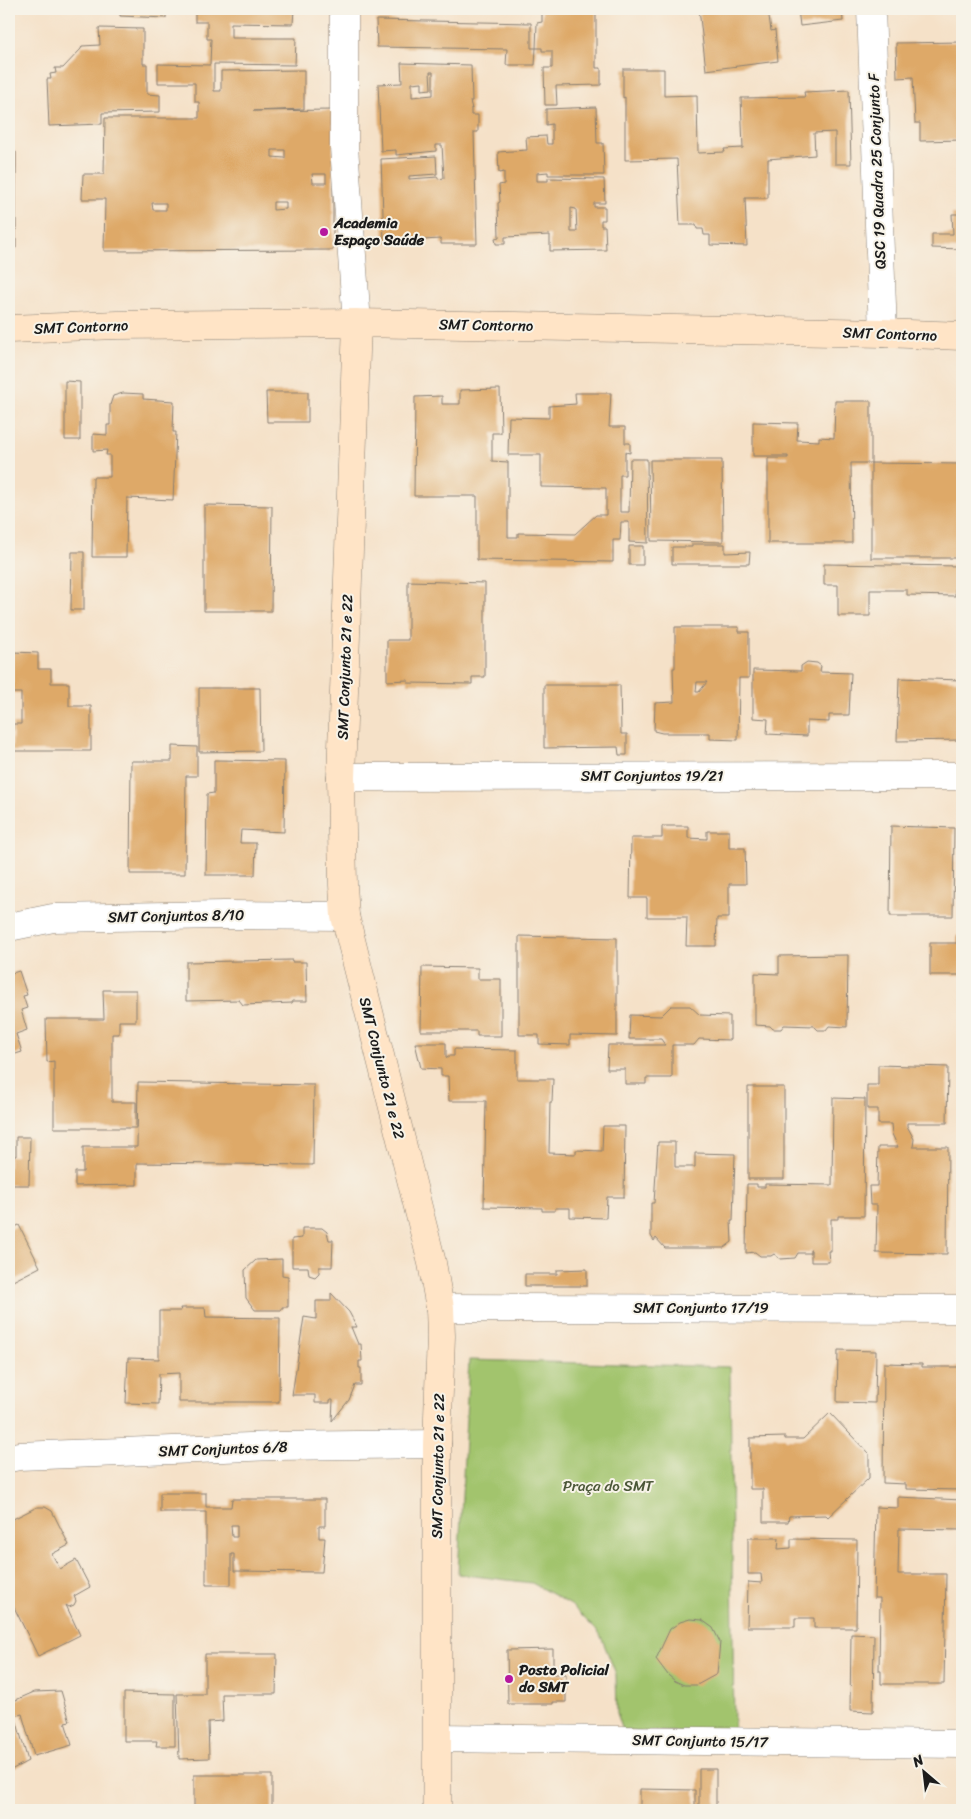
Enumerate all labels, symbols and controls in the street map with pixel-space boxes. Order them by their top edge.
street label: QSC 19 Quadra 25 Conjunto F [861,72,893,270]
place label: Academia Espaço Saúde [333,210,425,253]
marker: Academia Espaço Saúde [318,226,330,238]
street label: SMT Contorno [439,311,534,339]
street label: SMT Contorno [33,312,129,342]
street label: SMT Contorno [842,319,938,349]
street label: SMT Conjunto 21 e 22 [329,594,361,740]
street label: SMT Conjuntos 19/21 [581,763,723,789]
street label: SMT Conjuntos 8/10 [107,902,245,930]
street label: SMT Conjunto 21 e 22 [352,994,412,1142]
street label: SMT Conjunto 17/19 [633,1295,769,1321]
street label: SMT Conjunto 21 e 22 [424,1393,452,1539]
street label: SMT Conjuntos 6/8 [158,1434,288,1464]
park label: Praça do SMT [563,1473,655,1499]
place label: Posto Policial do SMT [519,1657,610,1700]
marker: Posto Policial do SMT [503,1673,515,1685]
street label: SMT Conjunto 15/17 [632,1727,769,1755]
north arrow [898,1746,948,1796]
text: N [907,1748,929,1775]

